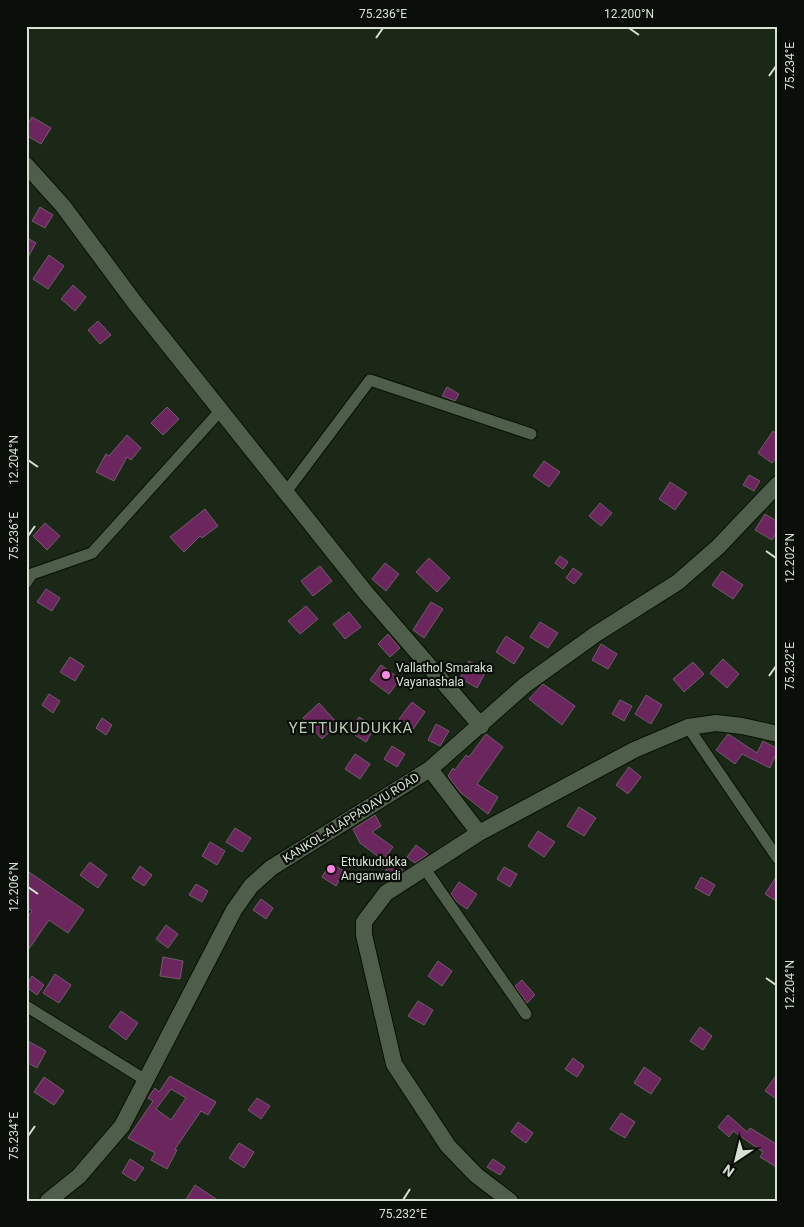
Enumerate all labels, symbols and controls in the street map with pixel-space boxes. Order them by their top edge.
text: 75.236°E [359,7,407,21]
text: 12.200°N [604,7,654,21]
text: 75.234°E [783,42,797,90]
text: 12.204°N [7,435,21,485]
text: 75.236°E [7,512,21,560]
text: 12.202°N [783,533,797,583]
text: 75.232°E [783,642,797,690]
place label: Vallathol Smaraka Vayanashala [396,661,493,689]
marker: Vallathol Smaraka Vayanashala [380,669,392,681]
district label: YETTUKUDUKKA [289,719,413,737]
street label: KANKOL-ALAPPADAVU ROAD [280,770,422,866]
place label: Ettukudukka Anganwadi [341,855,407,883]
text: 12.206°N [7,862,21,912]
marker: Ettukudukka Anganwadi [325,863,337,875]
text: 12.204°N [783,960,797,1010]
text: 75.234°E [7,1112,21,1160]
north arrow [712,1134,762,1184]
text: N [720,1161,737,1180]
text: 75.232°E [379,1207,427,1221]

